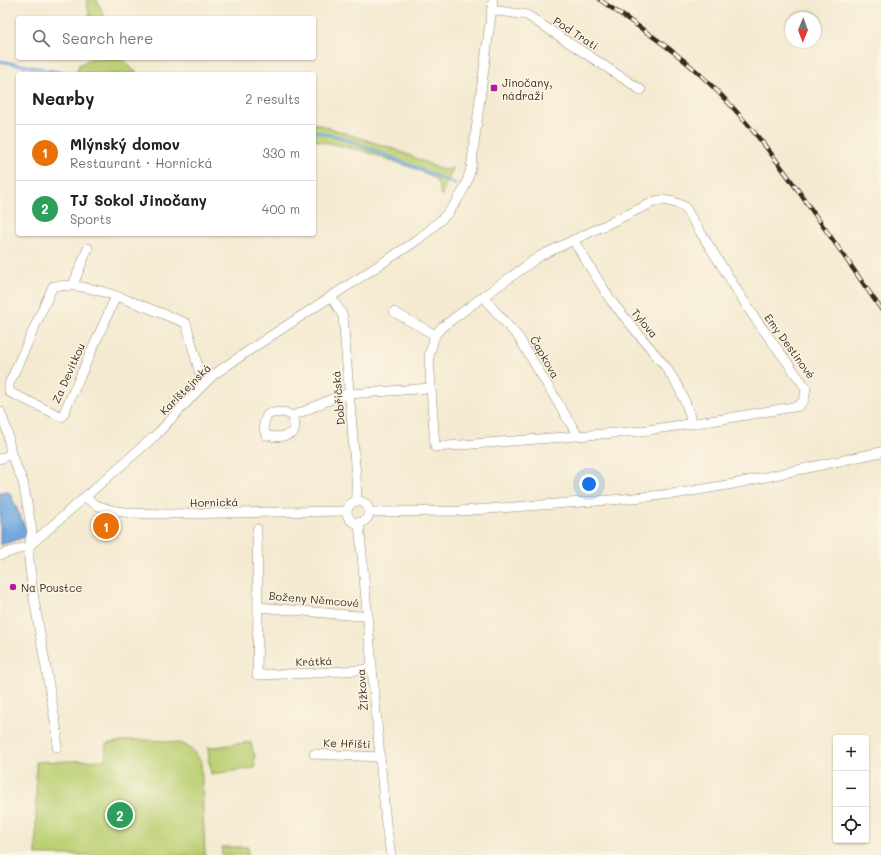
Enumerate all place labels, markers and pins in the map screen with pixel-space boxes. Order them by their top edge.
place label: Jinočany, nádraží [502,75,552,103]
marker: Jinočany, nádraží [489,83,499,93]
pin: 1 [93,511,119,541]
place label: Na Poustce [21,580,82,595]
marker: Na Poustce [8,582,18,592]
pin: 2 [107,800,133,830]

